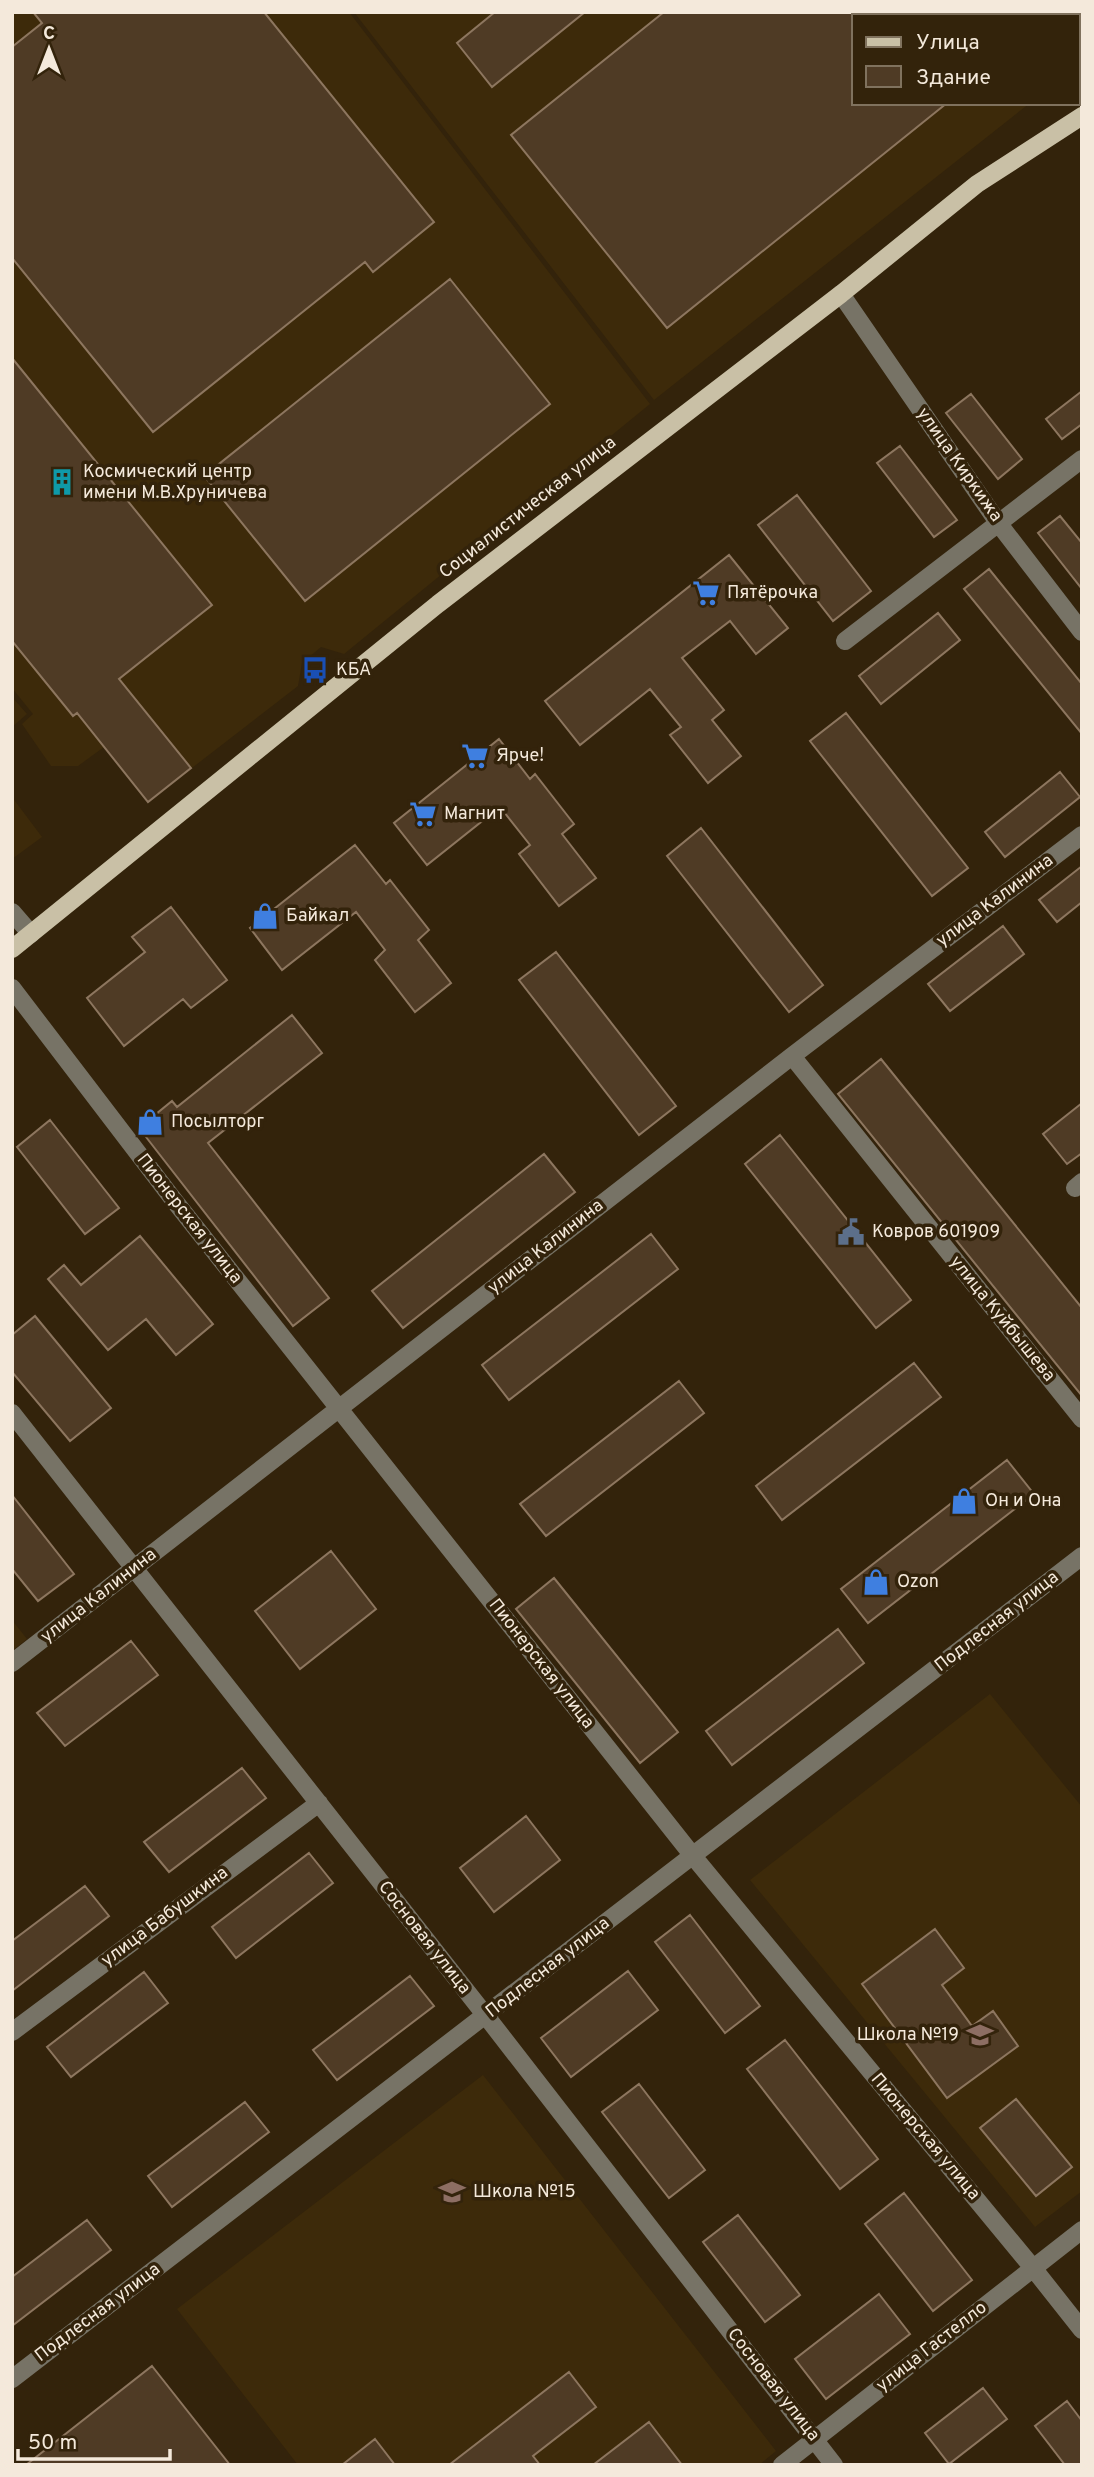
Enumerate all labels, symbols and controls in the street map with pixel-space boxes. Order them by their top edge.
north arrow [14,14,84,84]
legend [852,14,1080,105]
text: С [43,22,55,46]
text: Улица [916,30,980,57]
text: Здание [916,65,991,92]
street label: улица Киркижа [911,403,1007,527]
street label: Социалистическая улица [435,432,621,584]
place label: Космический центр имени М.В.Хруничева [83,461,267,505]
building icon: Космический центр имени М.В.Хруничева [47,467,77,497]
supermarket icon: Пятёрочка [691,578,721,608]
place label: Пятёрочка [727,582,818,605]
bus stop icon: КБА [300,655,330,685]
place label: КБА [336,659,371,682]
supermarket icon: Ярче! [460,741,490,771]
place label: Ярче! [496,745,544,768]
supermarket icon: Магнит [408,799,438,829]
place label: Магнит [444,803,505,826]
street label: улица Калинина [932,849,1058,953]
shop icon: Байкал [250,901,280,931]
place label: Байкал [286,905,349,928]
shop icon: Посылторг [135,1107,165,1137]
place label: Посылторг [171,1111,265,1134]
street label: Пионерская улица [131,1149,247,1289]
street label: улица Калинина [483,1195,609,1299]
public building icon: Ковров 601909 [836,1217,866,1247]
place label: Ковров 601909 [872,1221,1000,1244]
street label: улица Куйбышева [944,1251,1060,1387]
shop icon: Он и Она [949,1486,979,1516]
place label: Он и Она [985,1490,1061,1513]
street label: улица Калинина [36,1544,162,1648]
street label: Подлесная улица [930,1566,1064,1678]
shop icon: Ozon [861,1567,891,1597]
place label: Ozon [897,1571,939,1594]
street label: Пионерская улица [483,1594,599,1734]
street label: улица Бабушкина [97,1862,233,1972]
street label: Сосновая улица [373,1877,475,1999]
street label: Подлесная улица [481,1912,615,2024]
school or university icon: Школа №19 [965,2020,995,2050]
place label: Школа №19 [857,2024,959,2047]
street label: Пионерская улица [865,2069,985,2205]
school or university icon: Школа №15 [437,2177,467,2207]
place label: Школа №15 [473,2181,576,2204]
street label: Подлесная улица [31,2258,165,2368]
street label: улица Гастелло [872,2297,992,2397]
street label: Сосновая улица [722,2324,824,2446]
scale bar [18,2418,170,2462]
text: 50 m [28,2430,77,2457]

